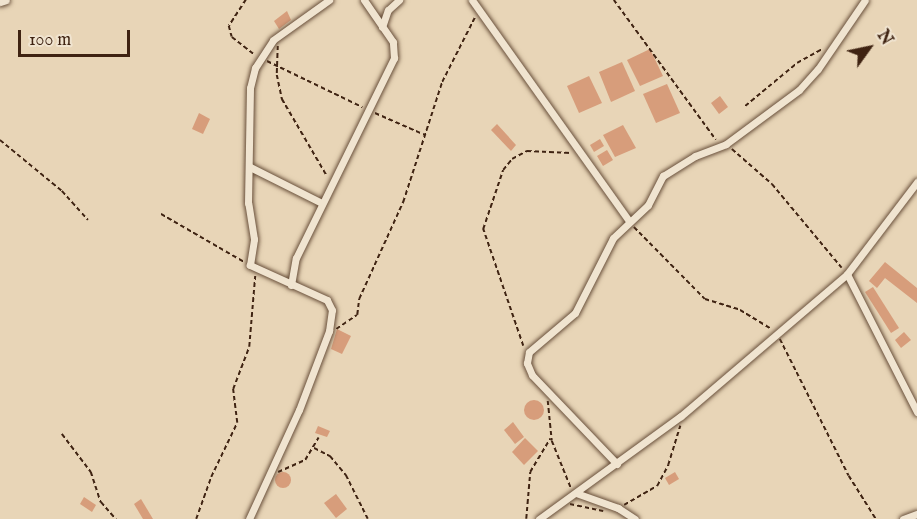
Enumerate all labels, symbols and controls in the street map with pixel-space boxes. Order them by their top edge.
scale bar [21,18,134,56]
north arrow [839,18,899,78]
text: N [872,27,896,49]
text: 100 m [29,29,71,52]

